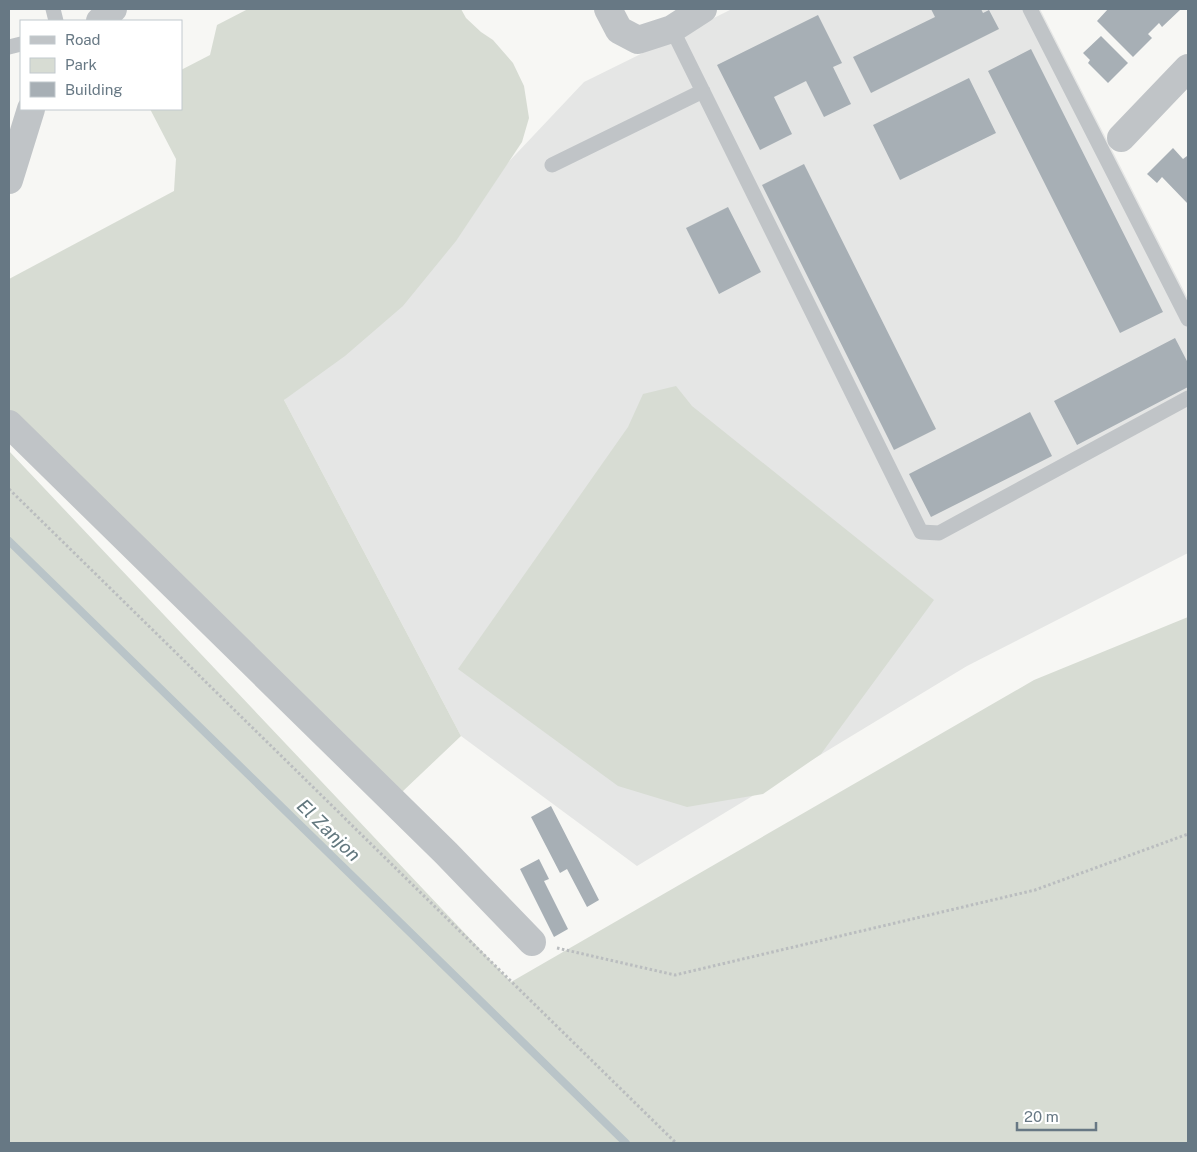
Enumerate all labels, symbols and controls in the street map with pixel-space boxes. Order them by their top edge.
legend [20,20,182,110]
text: Road [65,31,101,48]
text: Park [65,56,97,73]
text: Building [65,81,123,98]
water label: El Zanjon [293,794,365,866]
scale bar [1017,1100,1096,1132]
text: 20 m [1024,1108,1059,1125]

